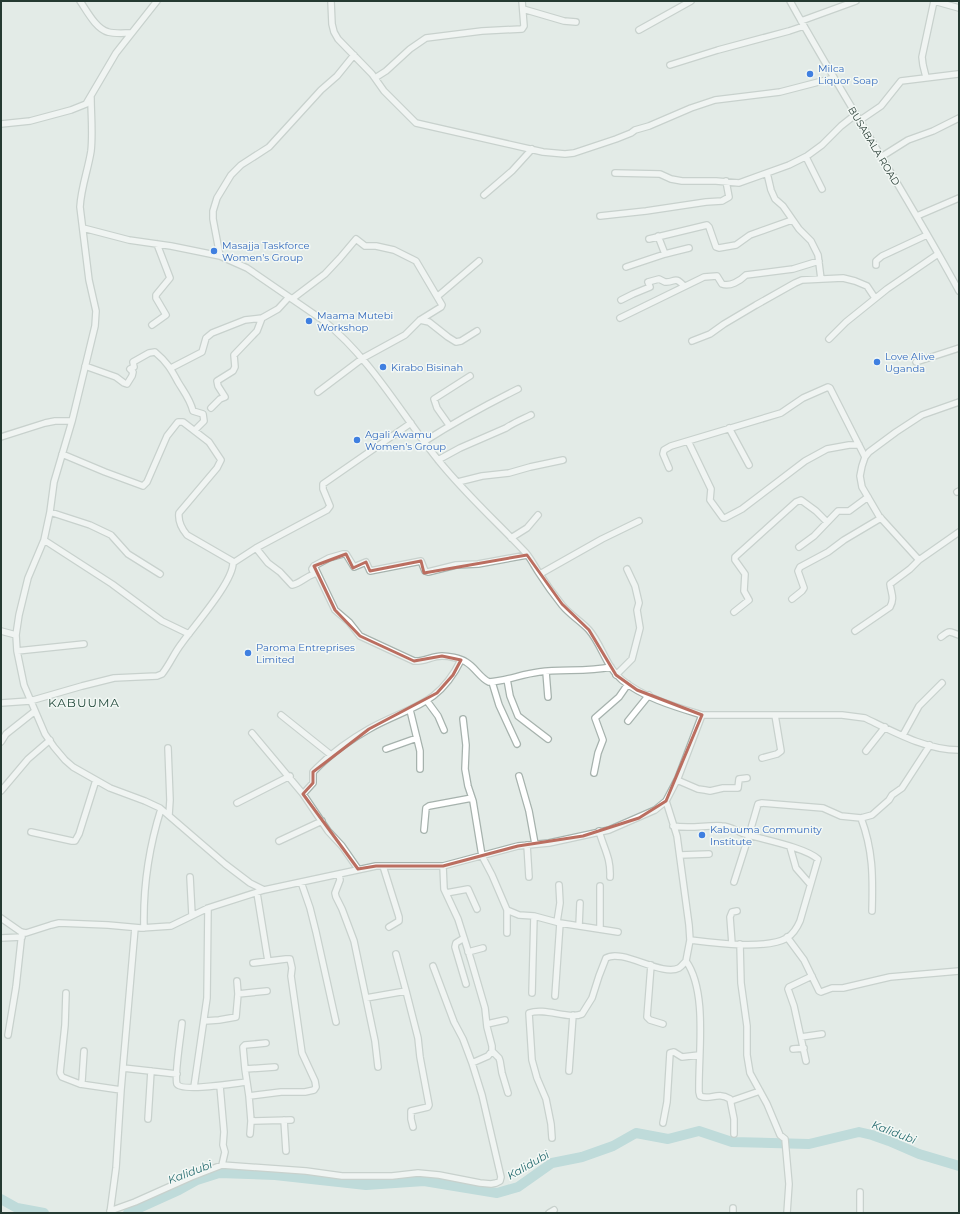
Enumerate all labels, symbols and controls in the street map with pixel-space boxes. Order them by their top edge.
place label: Milca Liquor Soap [818,62,878,87]
marker: Milca Liquor Soap [805,69,815,79]
street label: BUSABALA ROAD [845,104,903,188]
place label: Masajja Taskforce Women's Group [222,239,309,264]
marker: Masajja Taskforce Women's Group [209,246,219,256]
place label: Maama Mutebi Workshop [317,309,393,334]
marker: Maama Mutebi Workshop [304,316,314,326]
place label: Love Alive Uganda [885,350,935,375]
marker: Love Alive Uganda [872,357,882,367]
place label: Kirabo Bisinah [391,361,463,374]
marker: Kirabo Bisinah [378,362,388,372]
place label: Agali Awamu Women's Group [365,428,446,453]
marker: Agali Awamu Women's Group [352,435,362,445]
place label: Paroma Entreprises Limited [256,641,355,666]
marker: Paroma Entreprises Limited [243,648,253,658]
district label: KABUUMA [48,695,120,710]
place label: Kabuuma Community Institute [710,823,822,848]
marker: Kabuuma Community Institute [697,830,707,840]
water label: Kalidubi [870,1117,918,1147]
water label: Kalidubi [504,1147,552,1183]
water label: Kalidubi [166,1157,214,1187]

